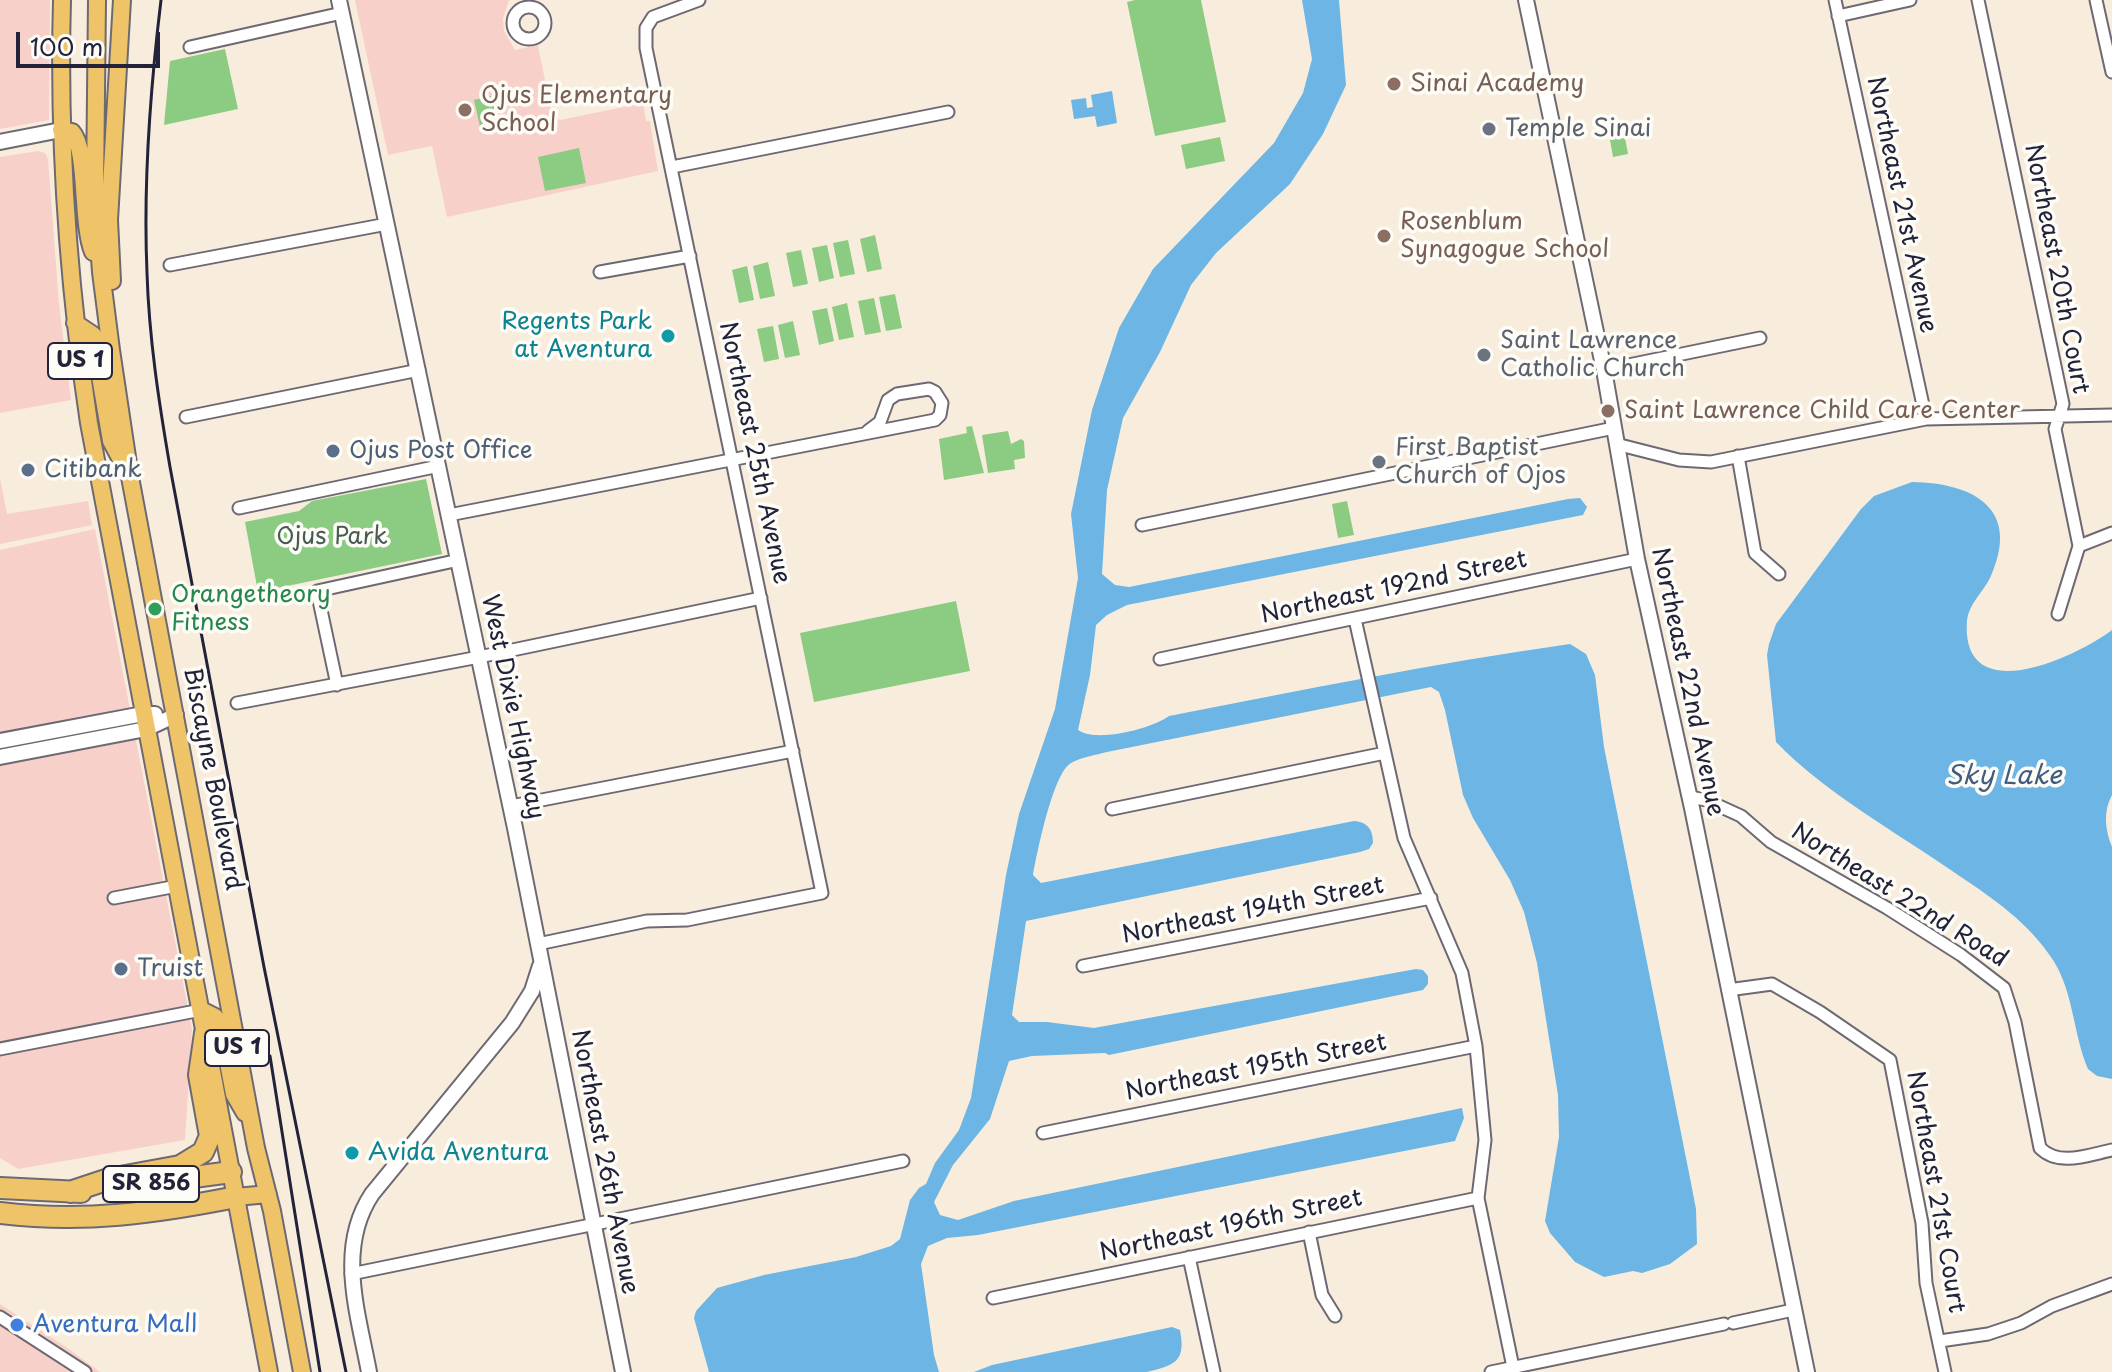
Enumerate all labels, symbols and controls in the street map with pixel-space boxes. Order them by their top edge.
scale bar [20,16,164,66]
text: 100 m [30,28,103,64]
place label: Sinai Academy [1410,70,1584,98]
street label: Northeast 21st Avenue [1860,74,1942,336]
marker: Sinai Academy [1385,75,1403,93]
place label: Ojus Elementary School [481,82,672,138]
marker: Ojus Elementary School [456,101,474,119]
place label: Temple Sinai [1505,115,1651,143]
marker: Temple Sinai [1480,120,1498,138]
street label: Northeast 20th Court [2018,142,2094,396]
place label: Rosenblum Synagogue School [1400,208,1609,264]
marker: Rosenblum Synagogue School [1375,227,1393,245]
place label: Regents Park at Aventura [501,308,652,364]
street label: Northeast 25th Avenue [712,319,796,587]
marker: Regents Park at Aventura [659,327,677,345]
place label: Saint Lawrence Catholic Church [1500,327,1685,383]
road number: US 1 [48,343,112,379]
marker: Saint Lawrence Catholic Church [1475,346,1493,364]
place label: Saint Lawrence Child Care Center [1624,397,2020,425]
marker: Saint Lawrence Child Care Center [1599,402,1617,420]
place label: First Baptist Church of Ojos [1395,434,1566,490]
place label: Ojus Post Office [349,437,533,465]
marker: Ojus Post Office [324,442,342,460]
marker: First Baptist Church of Ojos [1370,453,1388,471]
place label: Citibank [44,456,142,484]
marker: Citibank [19,461,37,479]
park label: Ojus Park [276,523,388,551]
street label: Northeast 22nd Avenue [1644,545,1730,819]
street label: Northeast 192nd Street [1258,546,1530,630]
place label: Orangetheory Fitness [171,581,330,637]
street label: West Dixie Highway [474,592,550,822]
marker: Orangetheory Fitness [146,600,164,618]
street label: Biscayne Boulevard [176,665,248,893]
water label: Sky Lake [1946,761,2062,793]
street label: Northeast 22nd Road [1786,818,2012,974]
street label: Northeast 194th Street [1120,871,1386,951]
place label: Truist [137,955,203,983]
marker: Truist [112,960,130,978]
street label: Northeast 26th Avenue [564,1027,644,1297]
street label: Northeast 195th Street [1123,1029,1389,1107]
road number: US 1 [205,1030,269,1066]
street label: Northeast 21st Court [1900,1069,1970,1315]
place label: Avida Aventura [368,1139,548,1167]
marker: Avida Aventura [343,1144,361,1162]
road number: SR 856 [103,1166,199,1202]
street label: Northeast 196th Street [1097,1184,1365,1268]
place label: Aventura Mall [33,1311,197,1339]
marker: Aventura Mall [8,1316,26,1334]

